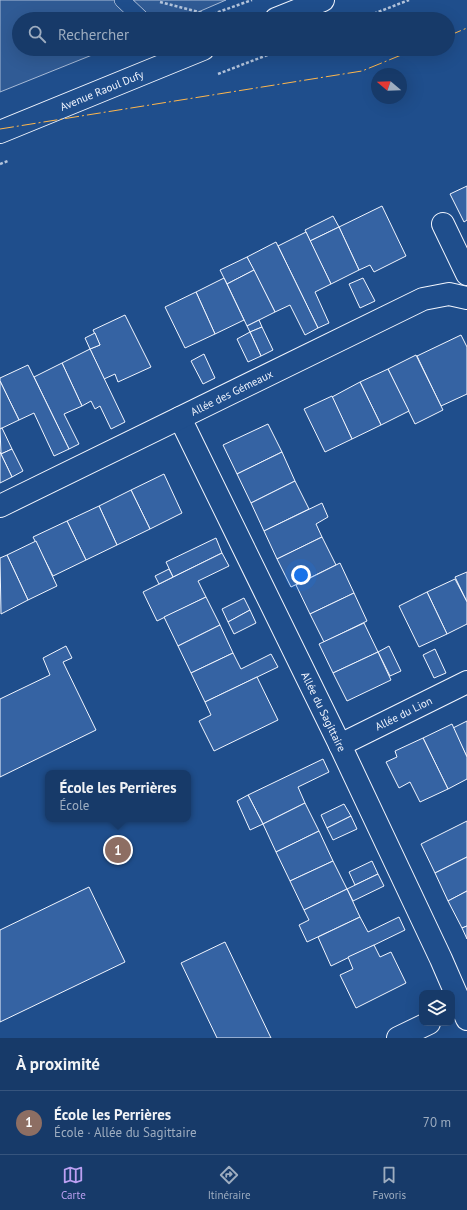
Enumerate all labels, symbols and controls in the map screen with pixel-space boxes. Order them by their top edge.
search box [12,12,455,56]
icon: search [26,23,48,45]
text: Rechercher [58,25,129,44]
street label: Avenue Raoul Dufy [58,67,146,114]
north arrow [371,68,407,104]
street label: Allée des Gémeaux [188,366,275,419]
your location [291,565,311,585]
street label: Allée du Sagittaire [298,670,349,754]
street label: Allée du Lion [373,693,435,734]
popup [45,770,191,822]
text: École les Perrières [59,778,177,797]
text: École [59,797,89,814]
pin: 1 [105,835,131,865]
map controls [419,990,455,1026]
button: layers [419,990,455,1026]
text: À proximité [16,1053,100,1075]
text: École les Perrières [54,1105,171,1124]
text: 1 [25,1114,33,1131]
text: 70 m [423,1114,451,1131]
text: École · Allée du Sagittaire [54,1124,197,1141]
tab: Carte [61,1164,86,1202]
tab: Itinéraire [208,1164,251,1202]
tab: Favoris [372,1164,406,1202]

